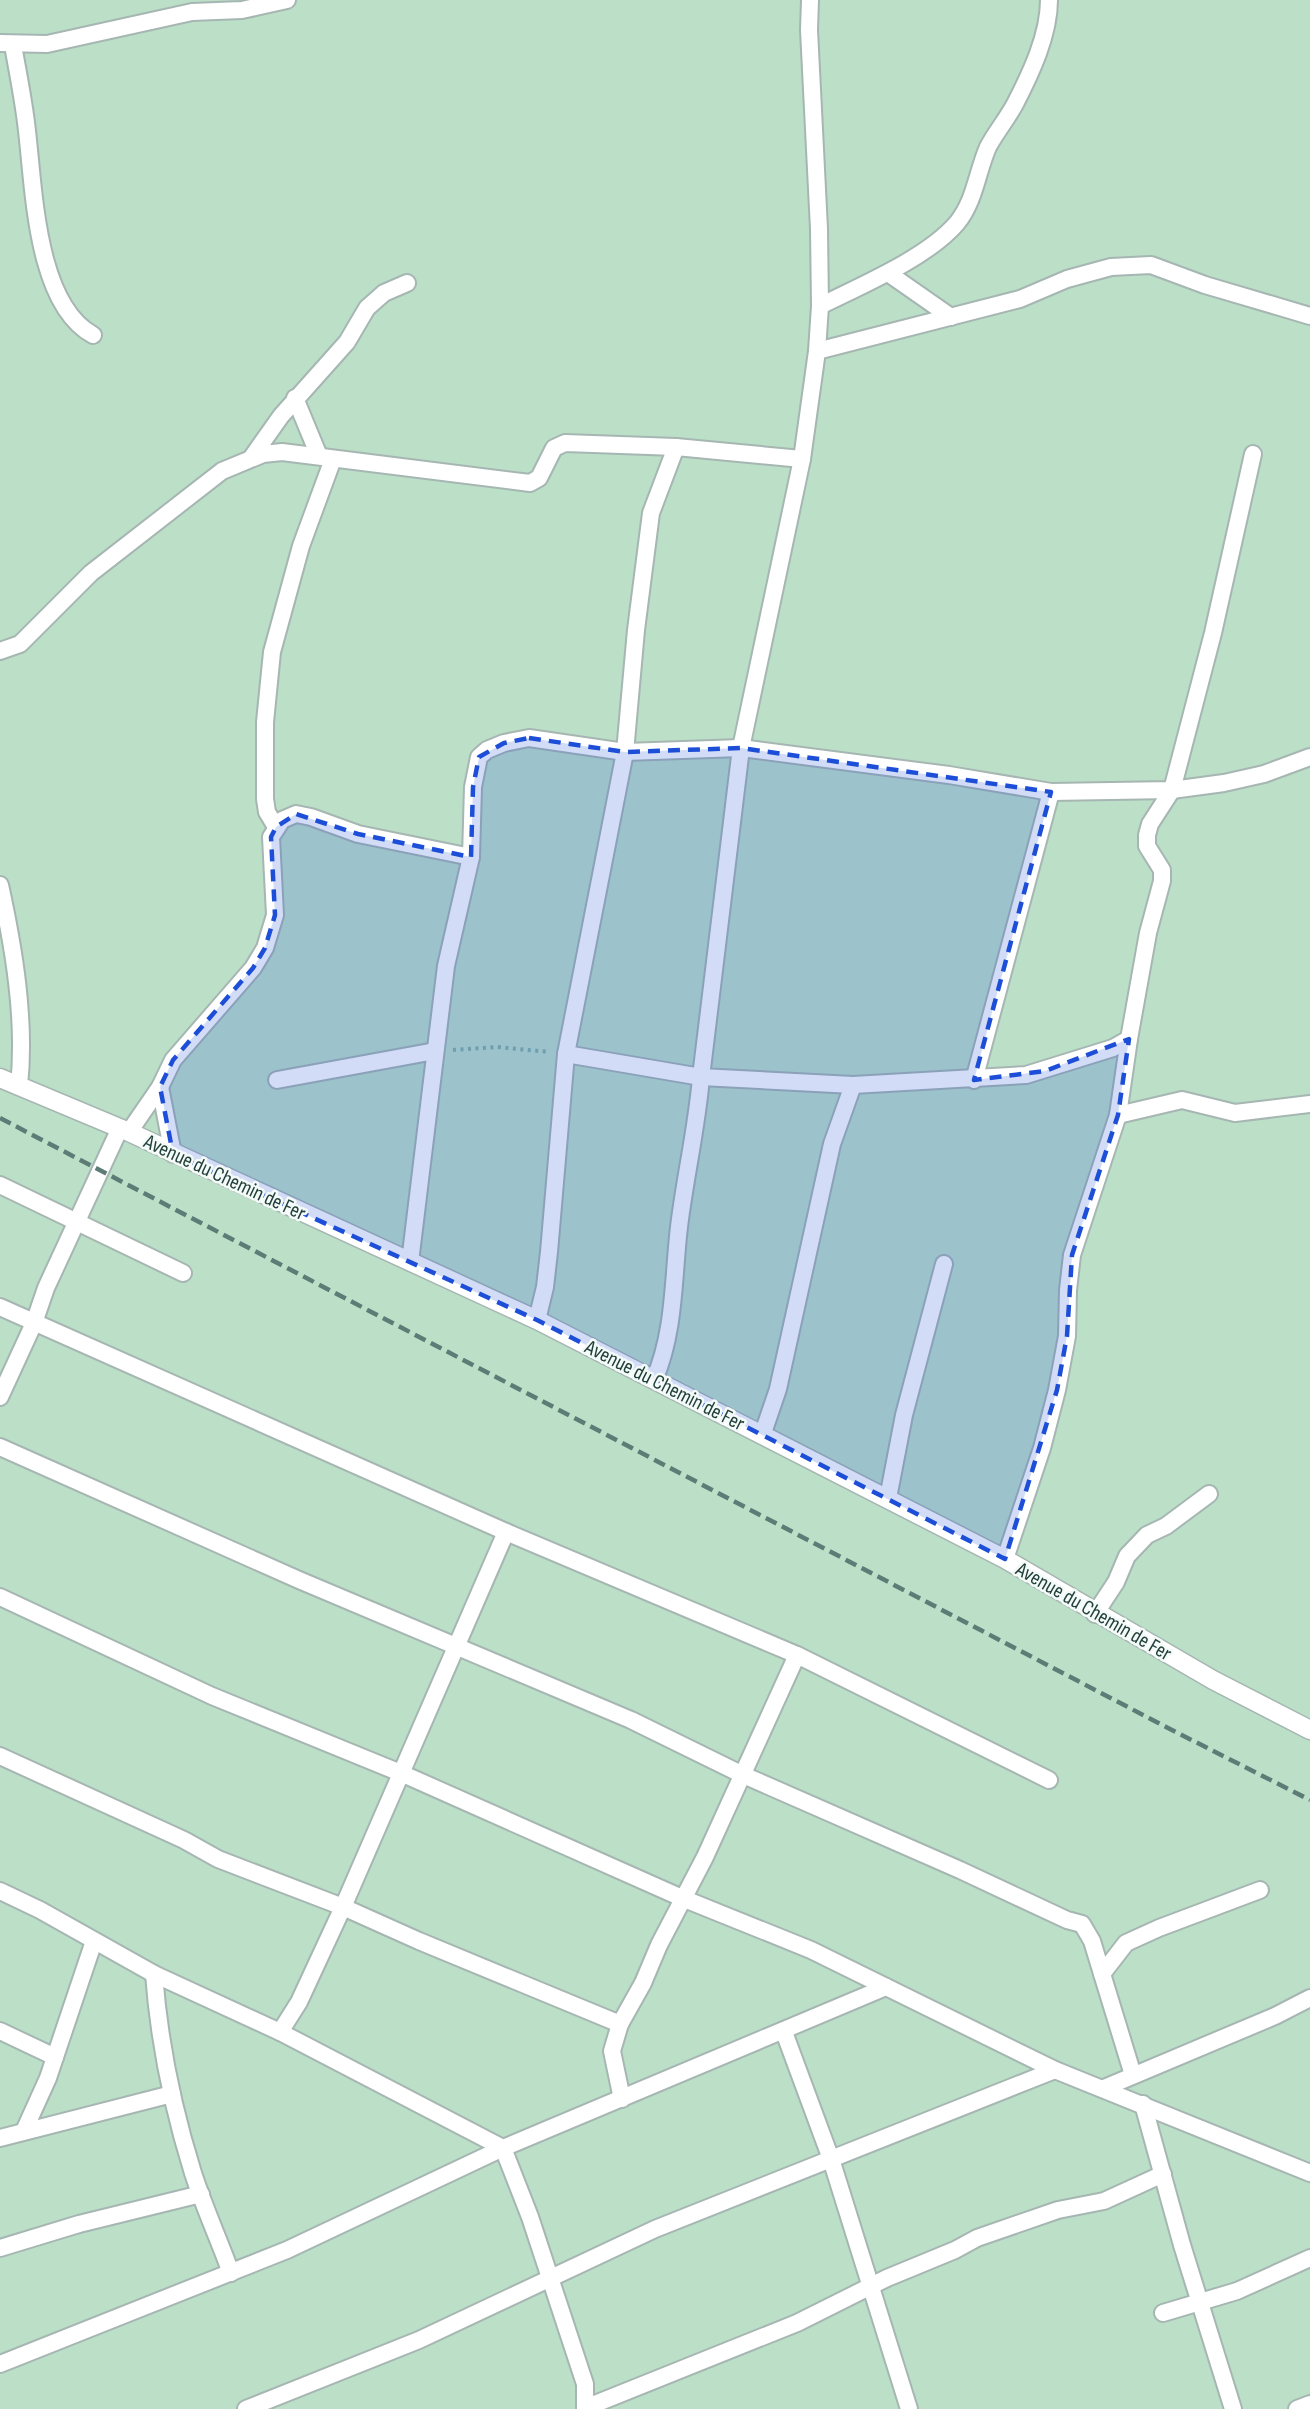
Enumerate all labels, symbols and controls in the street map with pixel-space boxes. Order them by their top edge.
street label: Avenue du Chemin de Fer [139,1129,310,1226]
street label: Avenue du Chemin de Fer [580,1334,749,1436]
street label: Avenue du Chemin de Fer [1011,1556,1176,1666]

